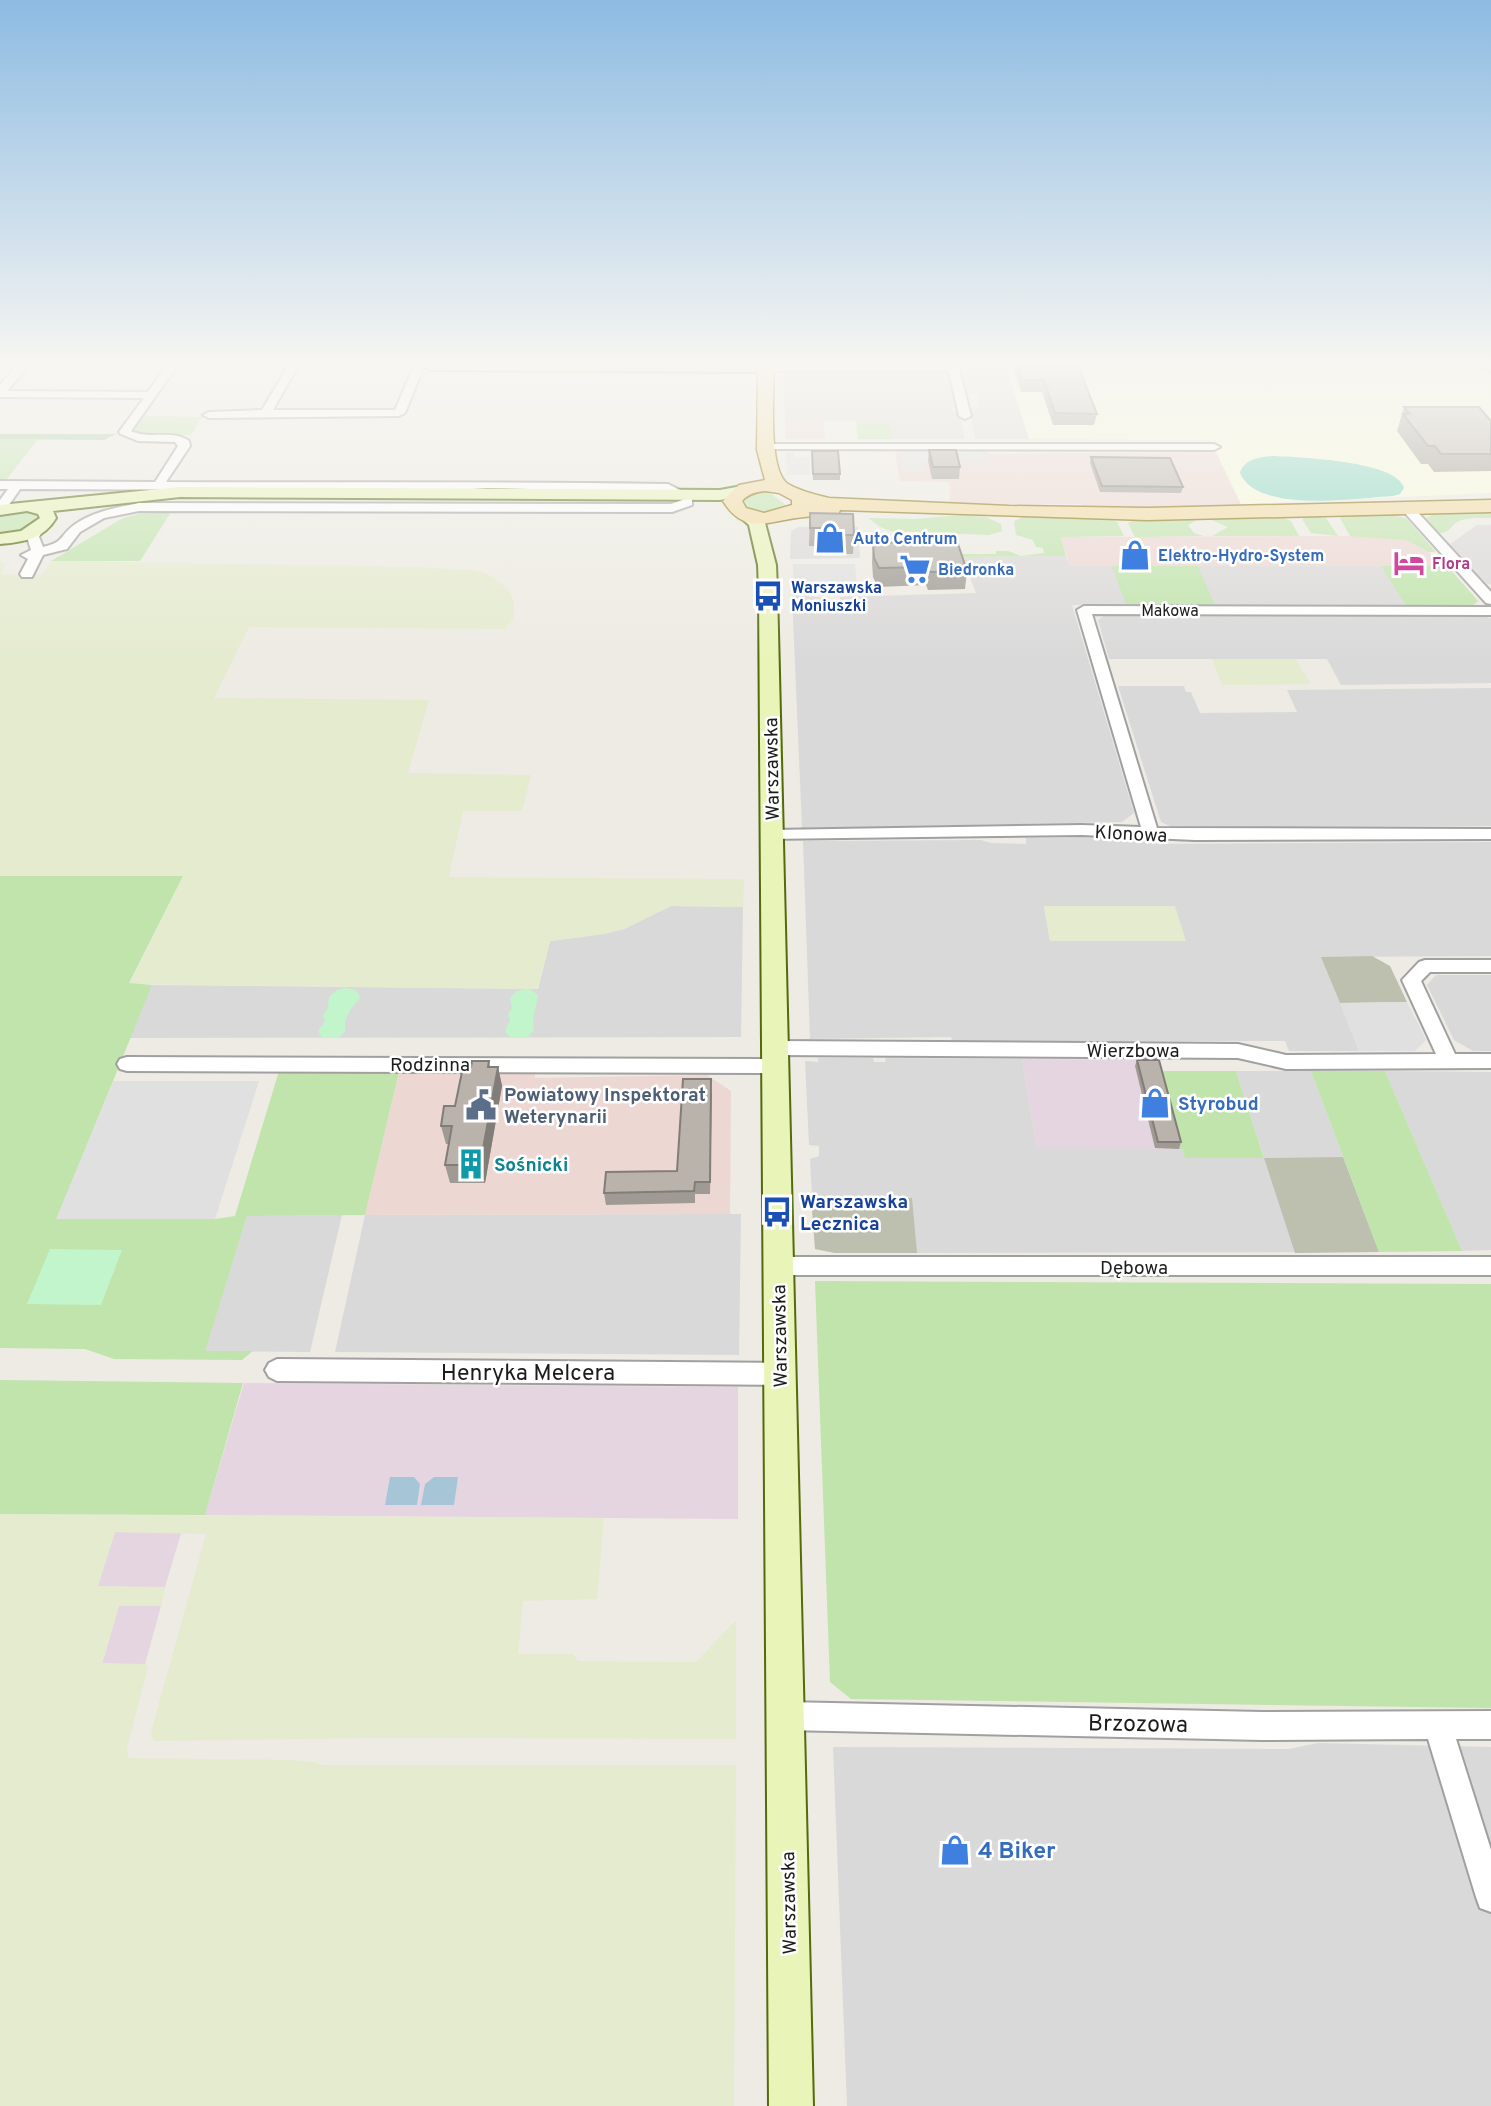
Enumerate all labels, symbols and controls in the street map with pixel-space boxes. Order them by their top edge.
shop icon: Auto Centrum [813,521,847,555]
place label: Auto Centrum [853,530,957,550]
shop icon: Elektro-Hydro-System [1118,538,1152,572]
hotel icon: Flora [1392,546,1426,580]
place label: Elektro-Hydro-System [1158,547,1324,567]
supermarket icon: Biedronka [898,552,932,586]
place label: Flora [1432,555,1470,575]
place label: Biedronka [938,561,1014,581]
bus stop icon: Warszawska Moniuszki [751,579,785,613]
place label: Warszawska Moniuszki [791,579,882,617]
street label: Makowa [1141,602,1199,622]
street label: Warszawska [760,717,786,821]
street label: Klonowa [1094,821,1168,849]
street label: Wierzbowa [1087,1040,1179,1064]
street label: Rodzinna [390,1054,470,1078]
place label: Powiatowy Inspektorat Weterynarii [504,1084,706,1130]
shop icon: Styrobud [1138,1086,1172,1120]
public building icon: Powiatowy Inspektorat Weterynarii [464,1088,498,1122]
place label: Styrobud [1178,1093,1259,1117]
building icon: Sośnicki [454,1147,488,1181]
place label: Sośnicki [494,1154,568,1178]
place label: Warszawska Lecznica [800,1191,908,1237]
bus stop icon: Warszawska Lecznica [760,1195,794,1229]
street label: Dębowa [1100,1257,1168,1281]
street label: Warszawska [768,1284,794,1388]
street label: Henryka Melcera [441,1360,615,1389]
street label: Brzozowa [1088,1710,1188,1741]
shop icon: 4 Biker [938,1833,972,1867]
place label: 4 Biker [978,1838,1056,1867]
street label: Warszawska [777,1851,803,1955]

